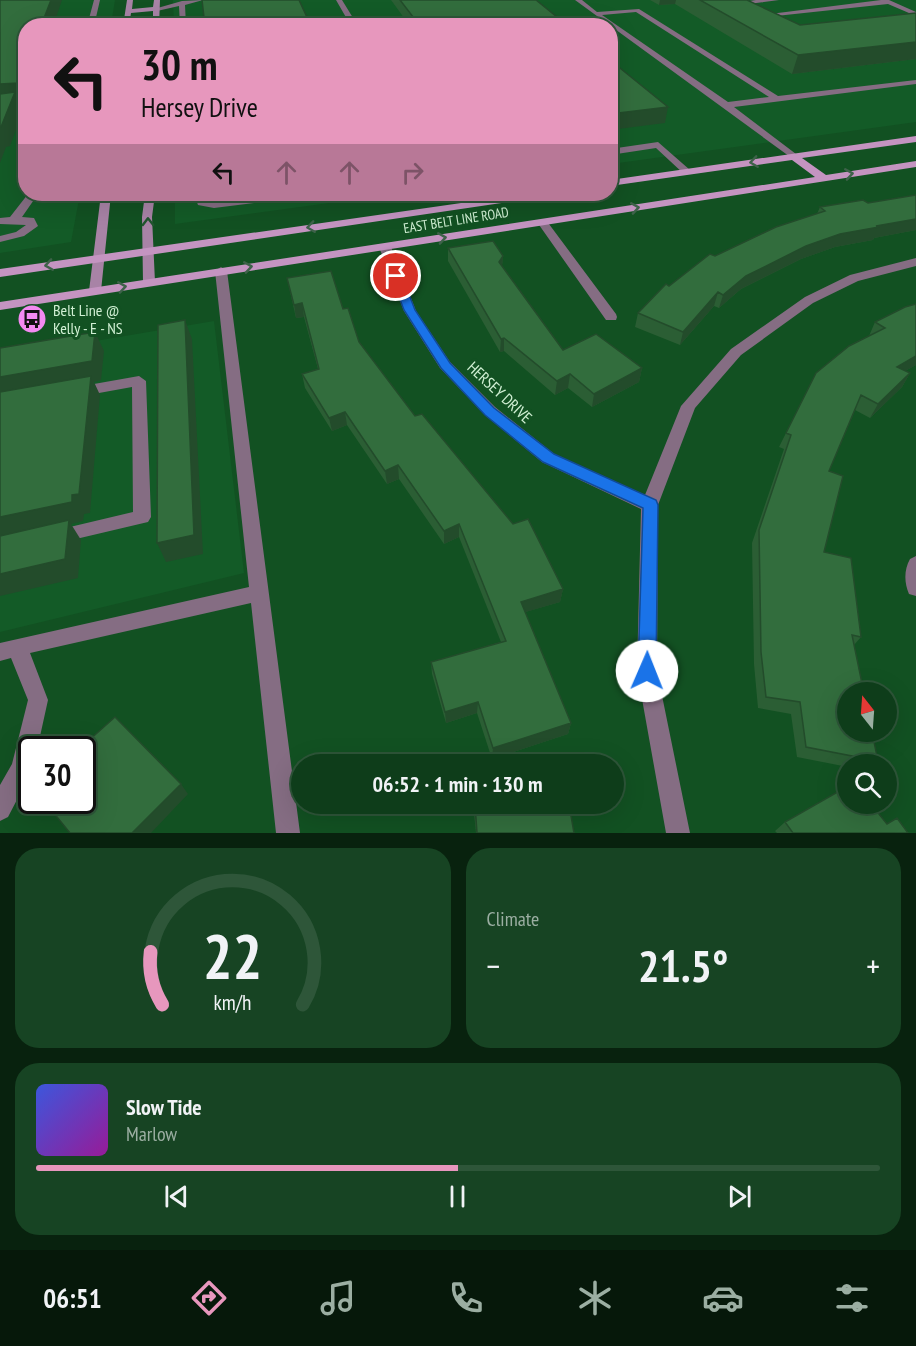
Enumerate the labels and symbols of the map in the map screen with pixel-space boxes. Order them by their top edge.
one-way arrow [750,155,760,168]
one-way arrow [844,169,853,181]
one-way arrow [630,202,640,214]
street label: EAST BELT LINE ROAD [402,203,510,237]
one-way arrow [142,217,154,226]
one-way arrow [306,221,315,233]
one-way arrow [438,232,447,244]
pin [370,250,421,301]
one-way arrow [44,259,54,271]
one-way arrow [243,262,253,274]
one-way arrow [117,281,127,293]
place label: Belt Line @ Kelly - E - NS [53,300,123,338]
bus stop icon: Belt Line @ Kelly - E - NS [16,303,48,335]
street label: HERSEY DRIVE [463,357,537,427]
position arrow [615,639,679,703]
north arrow [837,682,897,742]
speed limit sign: 30 [18,736,96,814]

